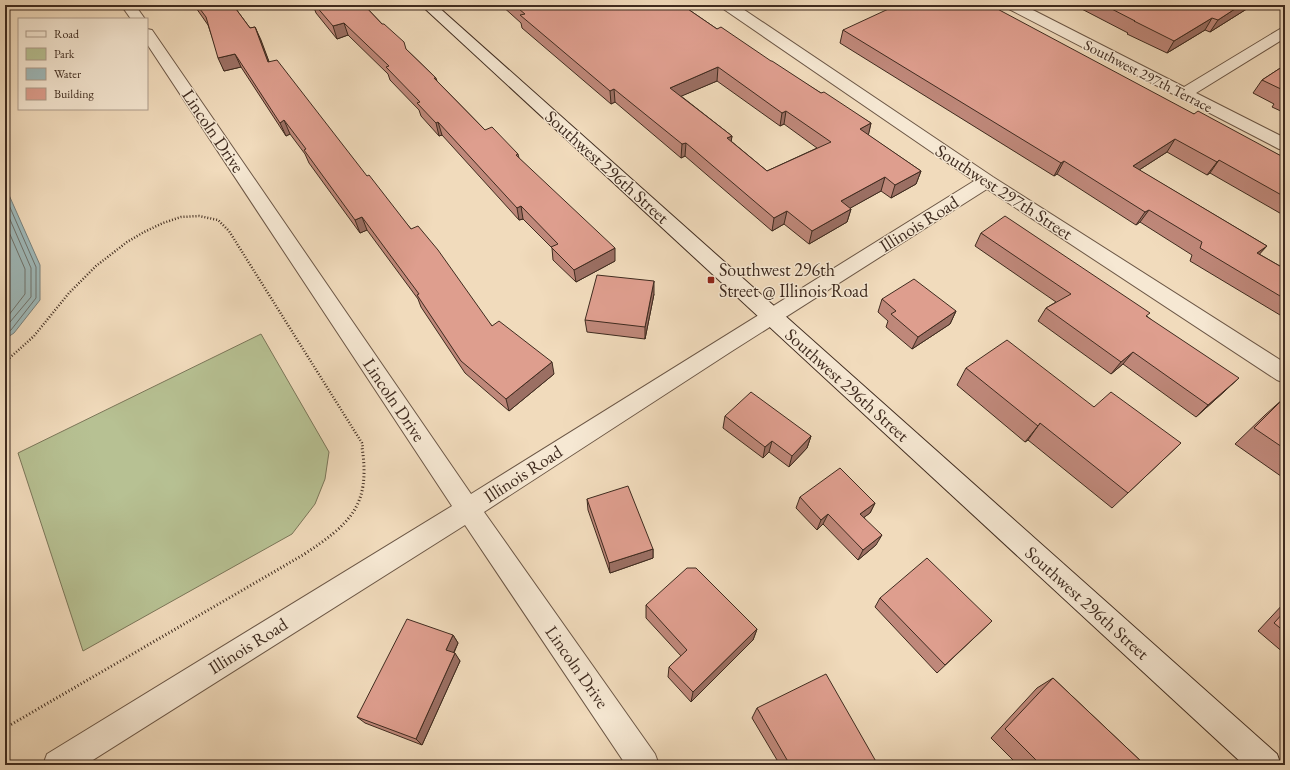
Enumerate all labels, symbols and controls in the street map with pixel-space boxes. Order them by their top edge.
legend [18,18,148,110]
text: Road [54,26,80,42]
street label: Southwest 297th Terrace [1081,35,1216,116]
text: Park [54,46,75,62]
text: Water [54,66,81,82]
street label: Lincoln Drive [177,85,250,177]
text: Building [54,86,95,102]
street label: Southwest 296th Street [540,105,674,229]
street label: Southwest 297th Street [931,139,1078,245]
street label: Illinois Road [875,190,963,257]
place label: Southwest 296th Street @ Illinois Road [719,258,869,302]
marker: Southwest 296th Street @ Illinois Road [706,275,716,285]
street label: Southwest 296th Street [780,323,914,447]
street label: Lincoln Drive [358,354,431,446]
street label: Illinois Road [479,439,567,507]
street label: Southwest 296th Street [1020,541,1154,665]
street label: Illinois Road [204,612,292,679]
street label: Lincoln Drive [540,621,614,713]

